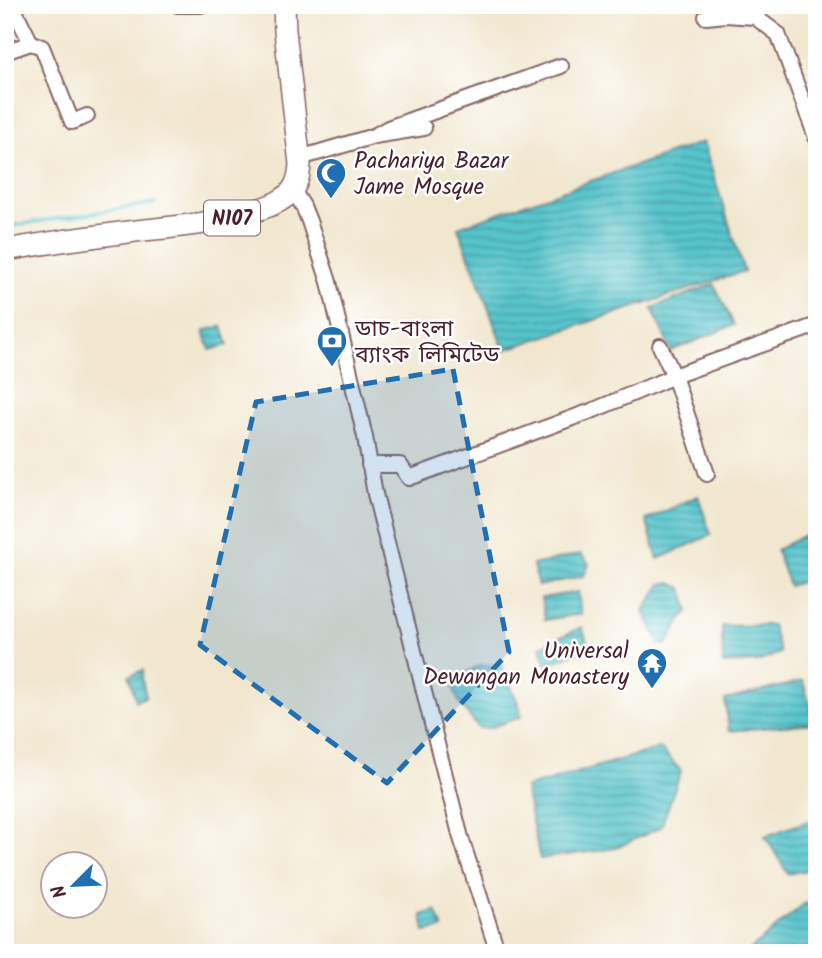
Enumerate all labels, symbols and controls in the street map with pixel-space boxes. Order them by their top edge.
place label: Pachariya Bazar Jame Mosque [354,144,510,206]
mosque icon: Pachariya Bazar Jame Mosque [314,156,348,200]
road number: N107 [204,200,260,235]
place label: ডাচ-বাংলা ব্যাংক লিমিটেড [354,312,500,374]
bank icon: ডাচ-বাংলা ব্যাংক লিমিটেড [315,324,349,368]
place label: Universal Dewangan Monastery [423,634,629,696]
temple icon: Universal Dewangan Monastery [635,646,669,690]
north arrow [38,850,108,920]
text: N [44,880,76,903]

